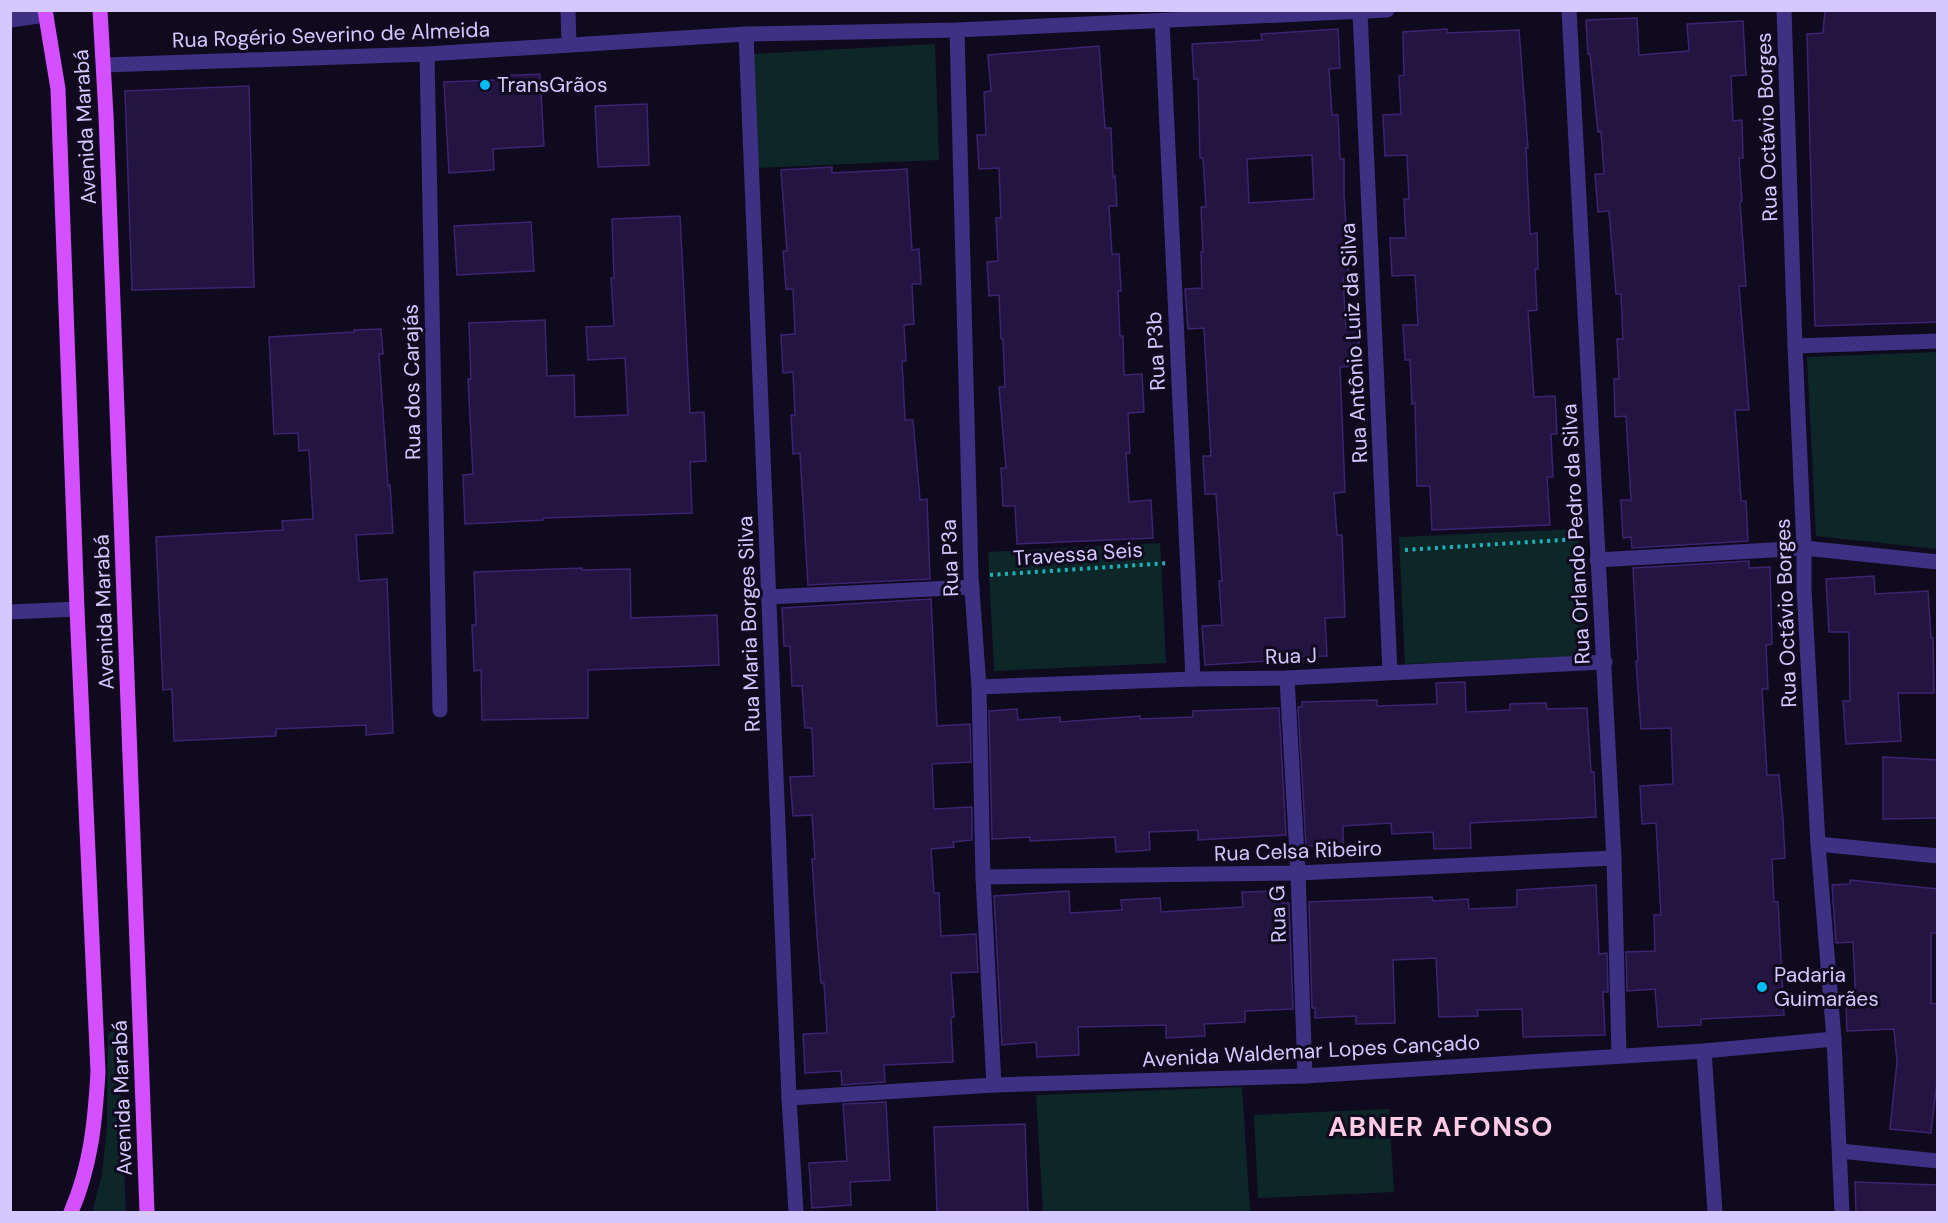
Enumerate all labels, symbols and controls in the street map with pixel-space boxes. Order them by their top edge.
street label: Rua Rogério Severino de Almeida [172,15,490,55]
street label: Rua Octávio Borges [1750,32,1784,222]
street label: Avenida Marabá [67,49,103,205]
place label: TransGrãos [497,71,607,99]
marker: TransGrãos [478,78,492,92]
street label: Rua Antônio Luiz da Silva [1334,222,1374,464]
street label: Rua dos Carajás [397,304,427,460]
street label: Rua P3b [1140,311,1172,391]
street label: Rua Orlando Pedro da Silva [1555,403,1597,665]
street label: Rua Maria Borges Silva [731,515,767,733]
street label: Rua Octávio Borges [1769,518,1803,708]
street label: Rua P3a [935,519,965,597]
street label: Avenida Marabá [87,534,121,690]
street label: Travessa Seis [1012,536,1144,572]
street label: Rua J [1265,641,1317,671]
street label: Rua Celsa Ribeiro [1213,834,1383,868]
street label: Rua G [1263,885,1293,943]
place label: Padaria Guimarães [1774,961,1879,1013]
marker: Padaria Guimarães [1755,980,1769,994]
street label: Avenida Marabá [105,1020,139,1176]
street label: Avenida Waldemar Lopes Cançado [1141,1028,1481,1074]
district label: ABNER AFONSO [1328,1109,1554,1144]

